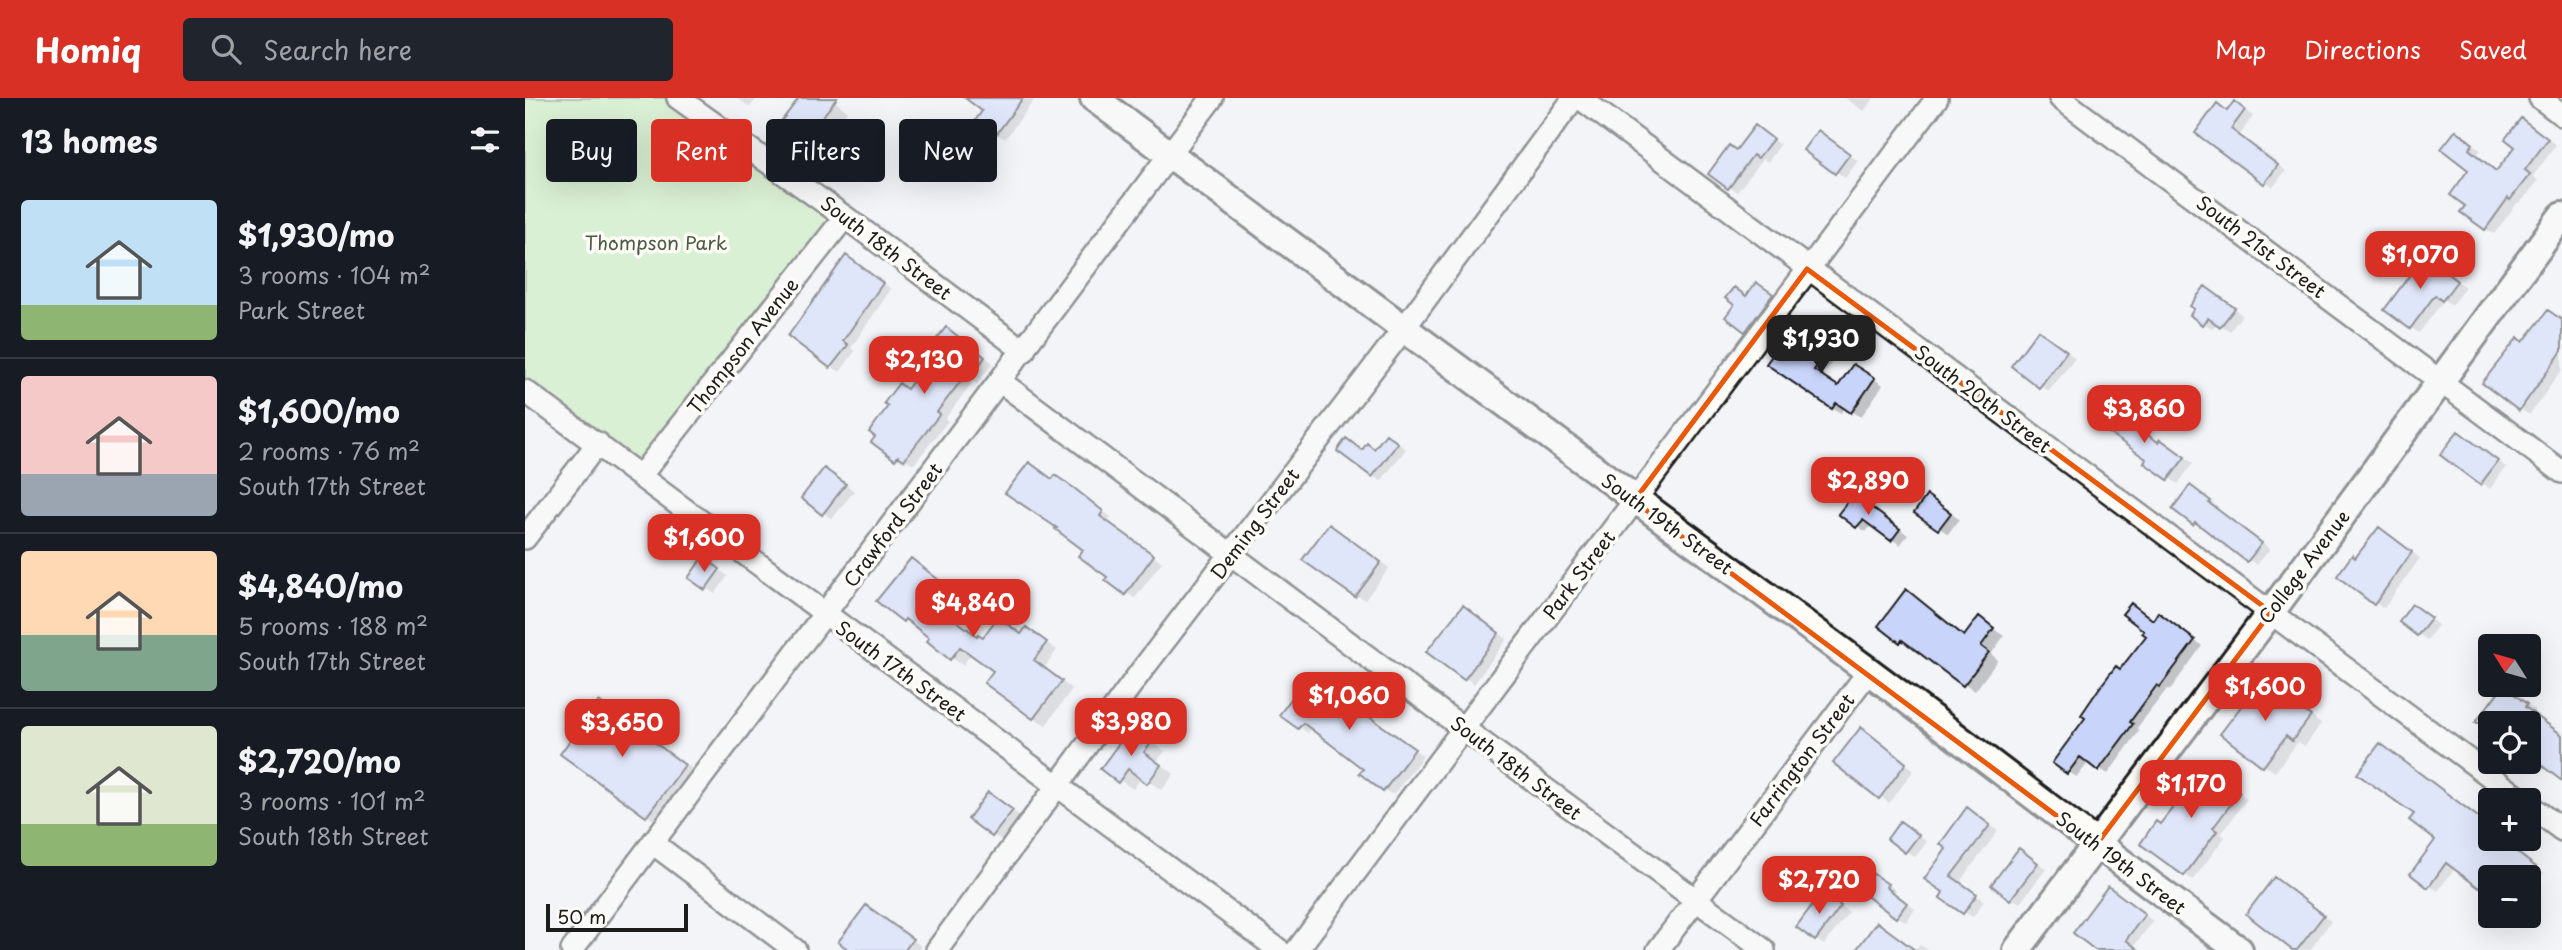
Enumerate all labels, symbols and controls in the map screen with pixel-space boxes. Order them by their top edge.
search box [183,18,673,81]
text: Homiq [35,24,141,74]
icon: search [207,30,245,68]
text: Search here [263,30,412,69]
text: Map [2215,31,2266,67]
text: Directions [2304,31,2421,67]
text: Saved [2459,31,2527,67]
text: 13 homes [21,118,158,163]
chip: Buy [546,119,637,182]
chip: Rent [651,119,752,182]
chip: Filters [766,119,885,182]
chip: New [899,119,997,182]
icon: filters [466,121,504,159]
street label: South 21st Street [2191,188,2332,304]
street label: South 18th Street [815,189,958,306]
text: $1,930/mo [238,212,394,257]
icon: home [77,228,161,312]
park label: Thompson Park [585,228,728,256]
pin: $1,070 [2363,232,2477,291]
text: $1,070 [2381,236,2459,271]
text: 3 rooms · 104 m² [238,257,431,292]
street label: Thompson Avenue [680,271,804,420]
text: Park Street [238,292,365,327]
pin: $1,930 [1764,316,1878,375]
text: $1,930 [1783,320,1859,355]
pin: $2,130 [867,336,981,396]
street label: South 20th Street [1909,338,2058,459]
text: $2,130 [885,341,963,376]
pin: $3,860 [2087,386,2201,445]
text: $1,600/mo [238,388,400,433]
text: $3,860 [2103,390,2185,425]
icon: home [77,404,161,488]
text: 2 rooms · 76 m² [238,433,420,468]
street label: Crawford Street [836,456,948,592]
pin: $2,890 [1811,458,1925,517]
street label: Deming Street [1203,462,1306,585]
text: $2,890 [1827,462,1909,497]
street label: South 19th Street [1596,466,1739,580]
text: South 17th Street [238,468,426,503]
street label: College Avenue [2251,504,2355,629]
pin: $1,600 [647,514,761,574]
text: $1,600 [664,519,744,554]
street label: Park Street [1535,524,1621,625]
text: $4,840/mo [238,563,403,608]
icon: home [77,579,161,663]
pin: $4,840 [916,580,1030,639]
text: $4,840 [931,584,1015,619]
text: 5 rooms · 188 m² [238,608,428,643]
street label: South 17th Street [831,613,973,727]
north arrow [2478,634,2541,696]
map controls [2478,634,2541,928]
text: South 17th Street [238,643,426,678]
pin: $1,600 [2208,664,2322,723]
text: $1,600 [2225,668,2305,703]
pin: $1,060 [1292,672,1406,732]
text: $1,060 [1308,677,1390,712]
street label: Farrington Street [1742,687,1861,832]
pin: $3,980 [1074,698,1188,758]
pin: $3,650 [565,700,679,759]
text: $3,980 [1091,703,1171,738]
text: $3,650 [581,704,663,739]
street label: South 18th Street [1445,709,1588,826]
button: locate [2478,711,2541,774]
text: $2,720/mo [238,738,401,783]
icon: home [77,754,161,838]
pin: $1,170 [2134,760,2248,820]
text: $1,170 [2156,765,2226,800]
text: 3 rooms · 101 m² [238,783,426,818]
button: + [2478,788,2541,851]
street label: South 19th Street [2051,804,2192,920]
text: South 18th Street [238,818,429,853]
pin: $2,720 [1762,856,1876,916]
text: $2,720 [1778,861,1860,896]
button: − [2478,865,2541,928]
scale bar [546,901,688,933]
text: 50 m [557,902,606,930]

